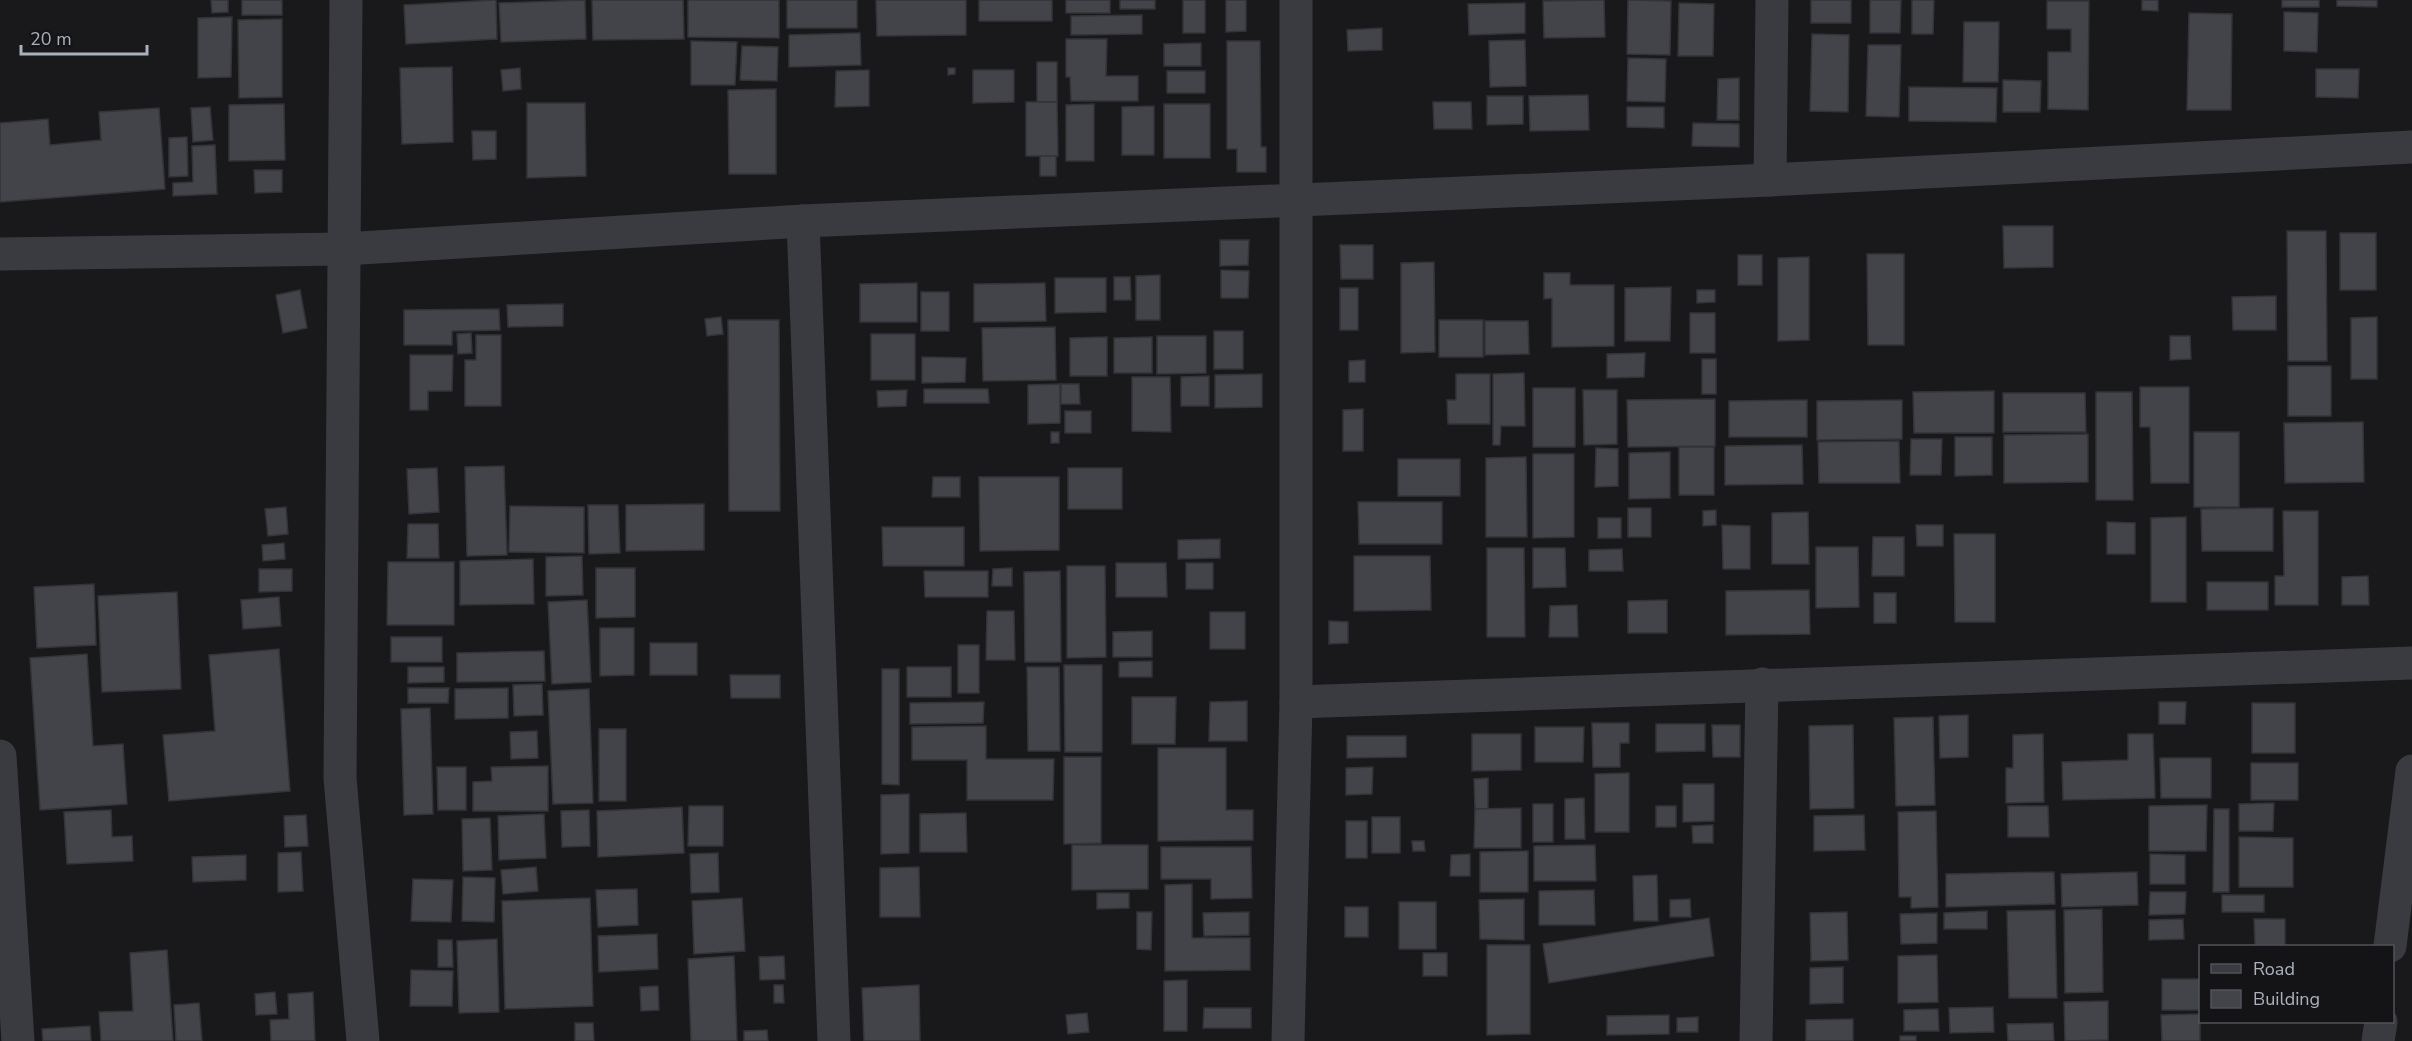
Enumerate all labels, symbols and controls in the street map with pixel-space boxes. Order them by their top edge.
scale bar [21,18,147,56]
text: 20 m [30,27,72,51]
legend [2199,945,2394,1023]
text: Road [2253,957,2295,981]
text: Building [2253,987,2320,1011]

